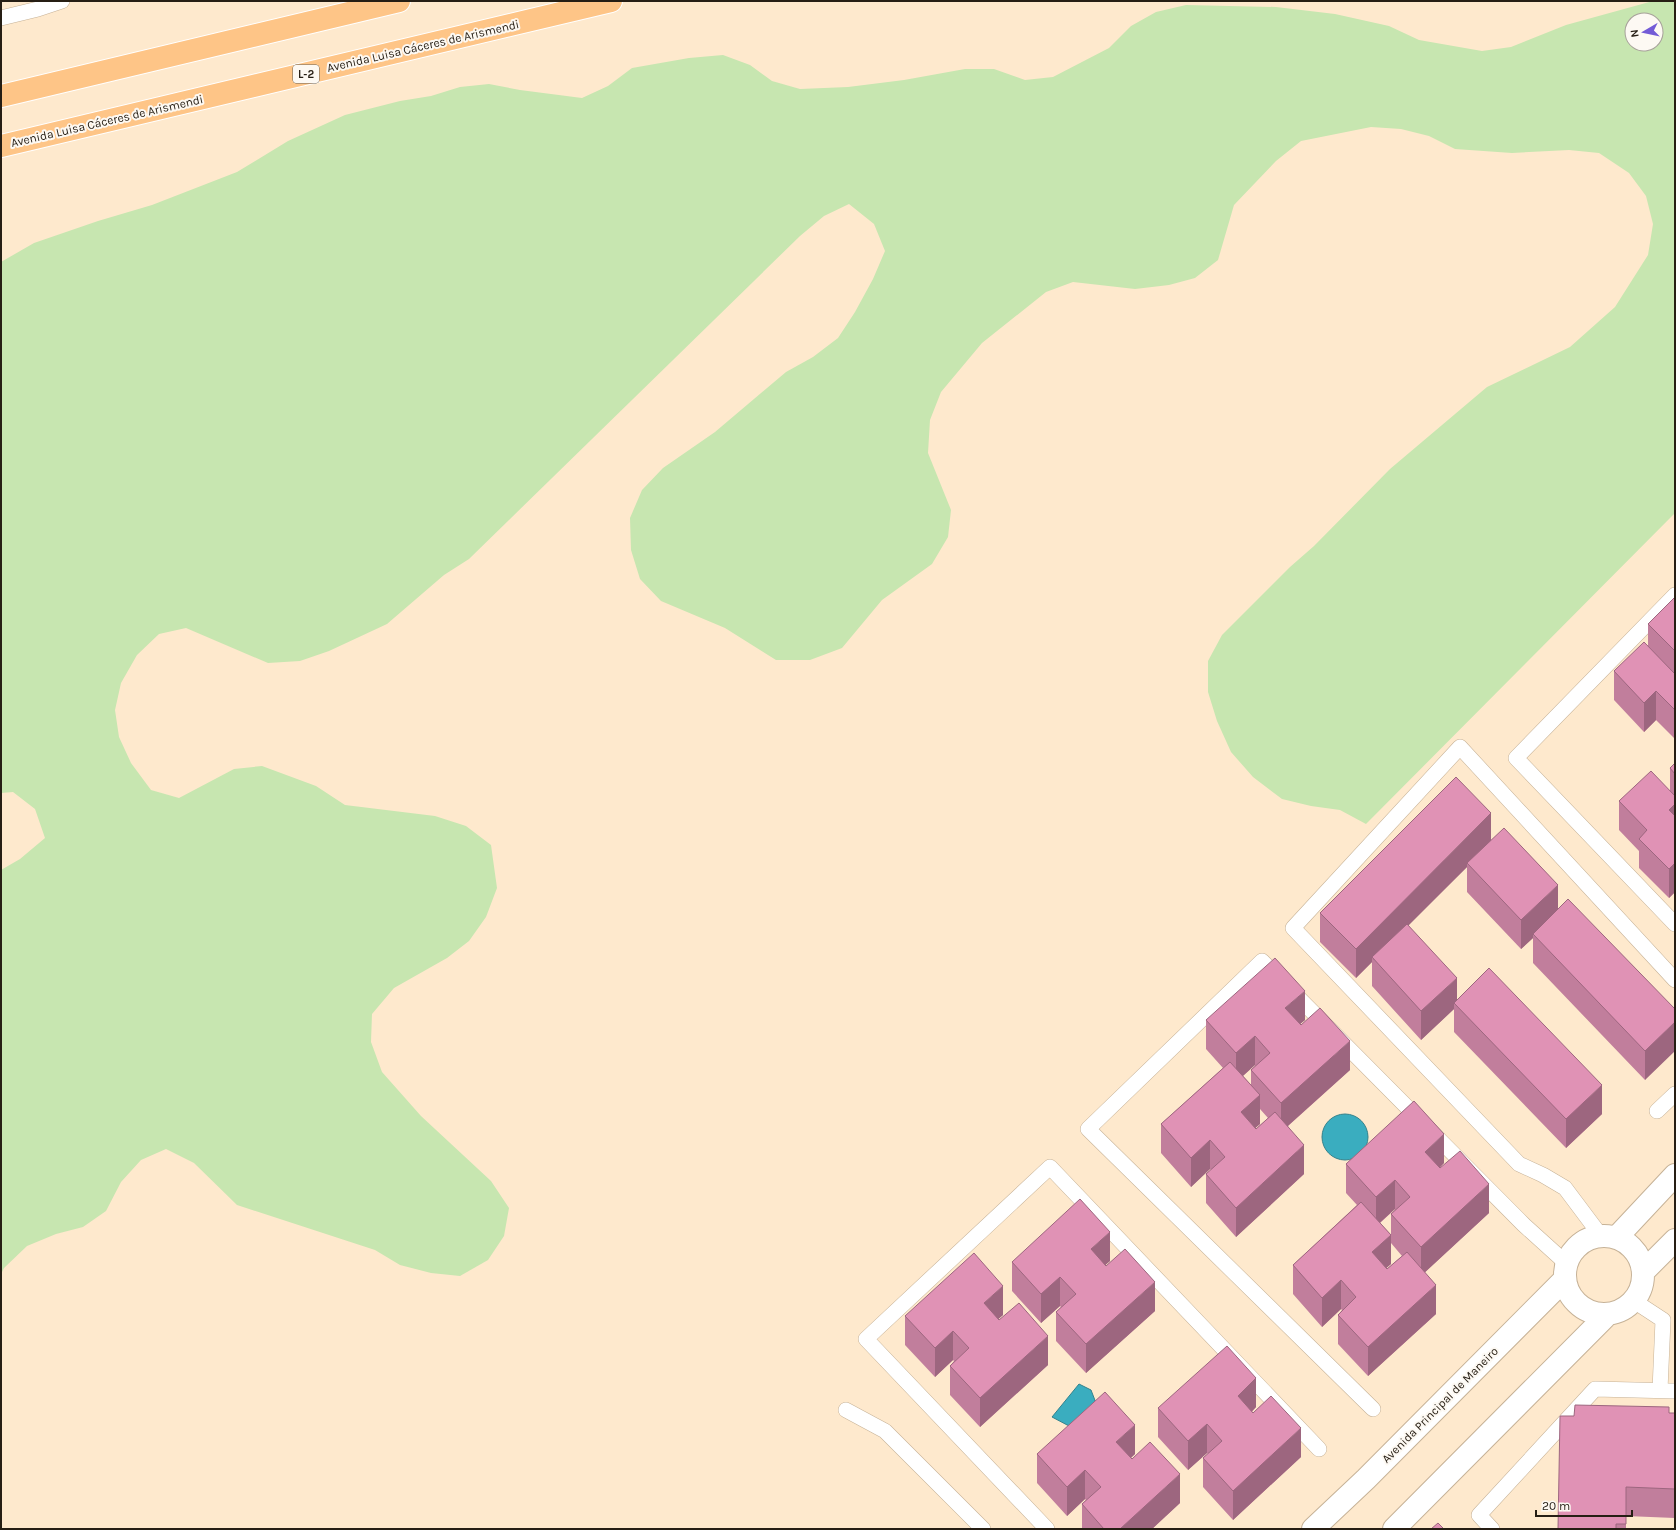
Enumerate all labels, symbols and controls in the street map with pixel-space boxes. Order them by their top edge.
north arrow [1624,12,1664,52]
street label: Avenida Luisa Cáceres de Arismendi [325,17,521,75]
text: N [1628,29,1642,38]
road number: L-2 [293,65,319,83]
street label: Avenida Luisa Cáceres de Arismendi [9,92,205,150]
street label: Avenida Principal de Maneiro [1379,1344,1501,1466]
scale bar [1536,1492,1632,1518]
text: 20 m [1542,1499,1570,1513]

